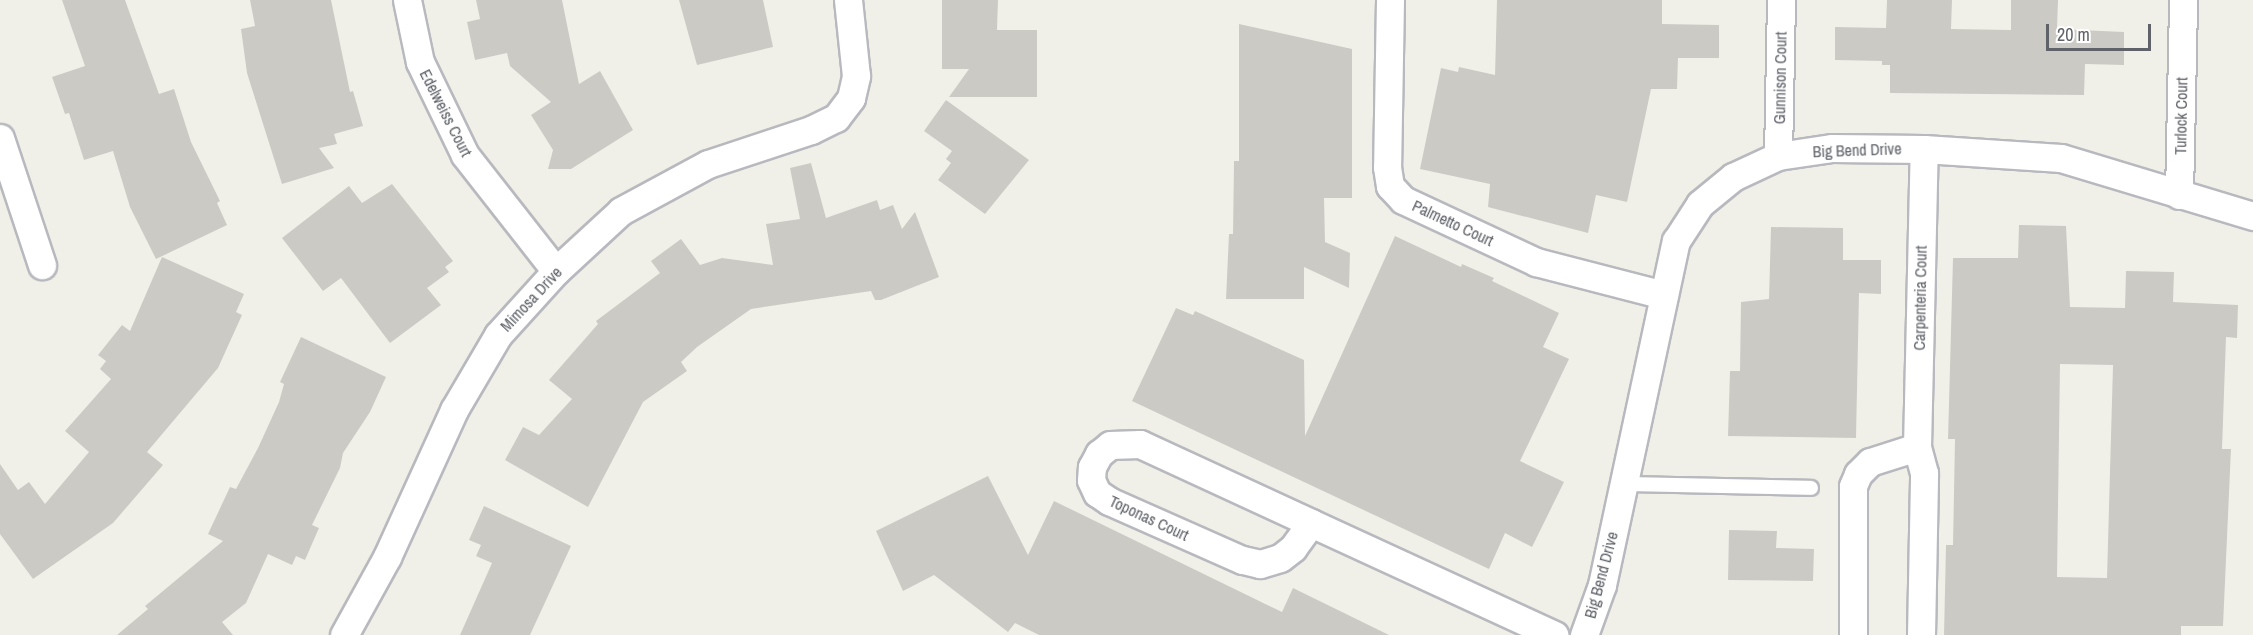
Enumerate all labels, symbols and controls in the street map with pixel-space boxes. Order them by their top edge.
scale bar [2049,12,2154,50]
text: 20 m [2057,22,2090,47]
street label: Gunnison Court [1770,32,1790,124]
street label: Edelweiss Court [416,66,476,160]
street label: Turlock Court [2171,77,2191,155]
street label: Big Bend Drive [1812,139,1902,161]
street label: Palmetto Court [1409,196,1497,250]
street label: Carpenteria Court [1909,245,1931,351]
street label: Mimosa Drive [496,263,566,335]
street label: Toponas Court [1106,491,1192,545]
street label: Big Bend Drive [1580,530,1622,620]

